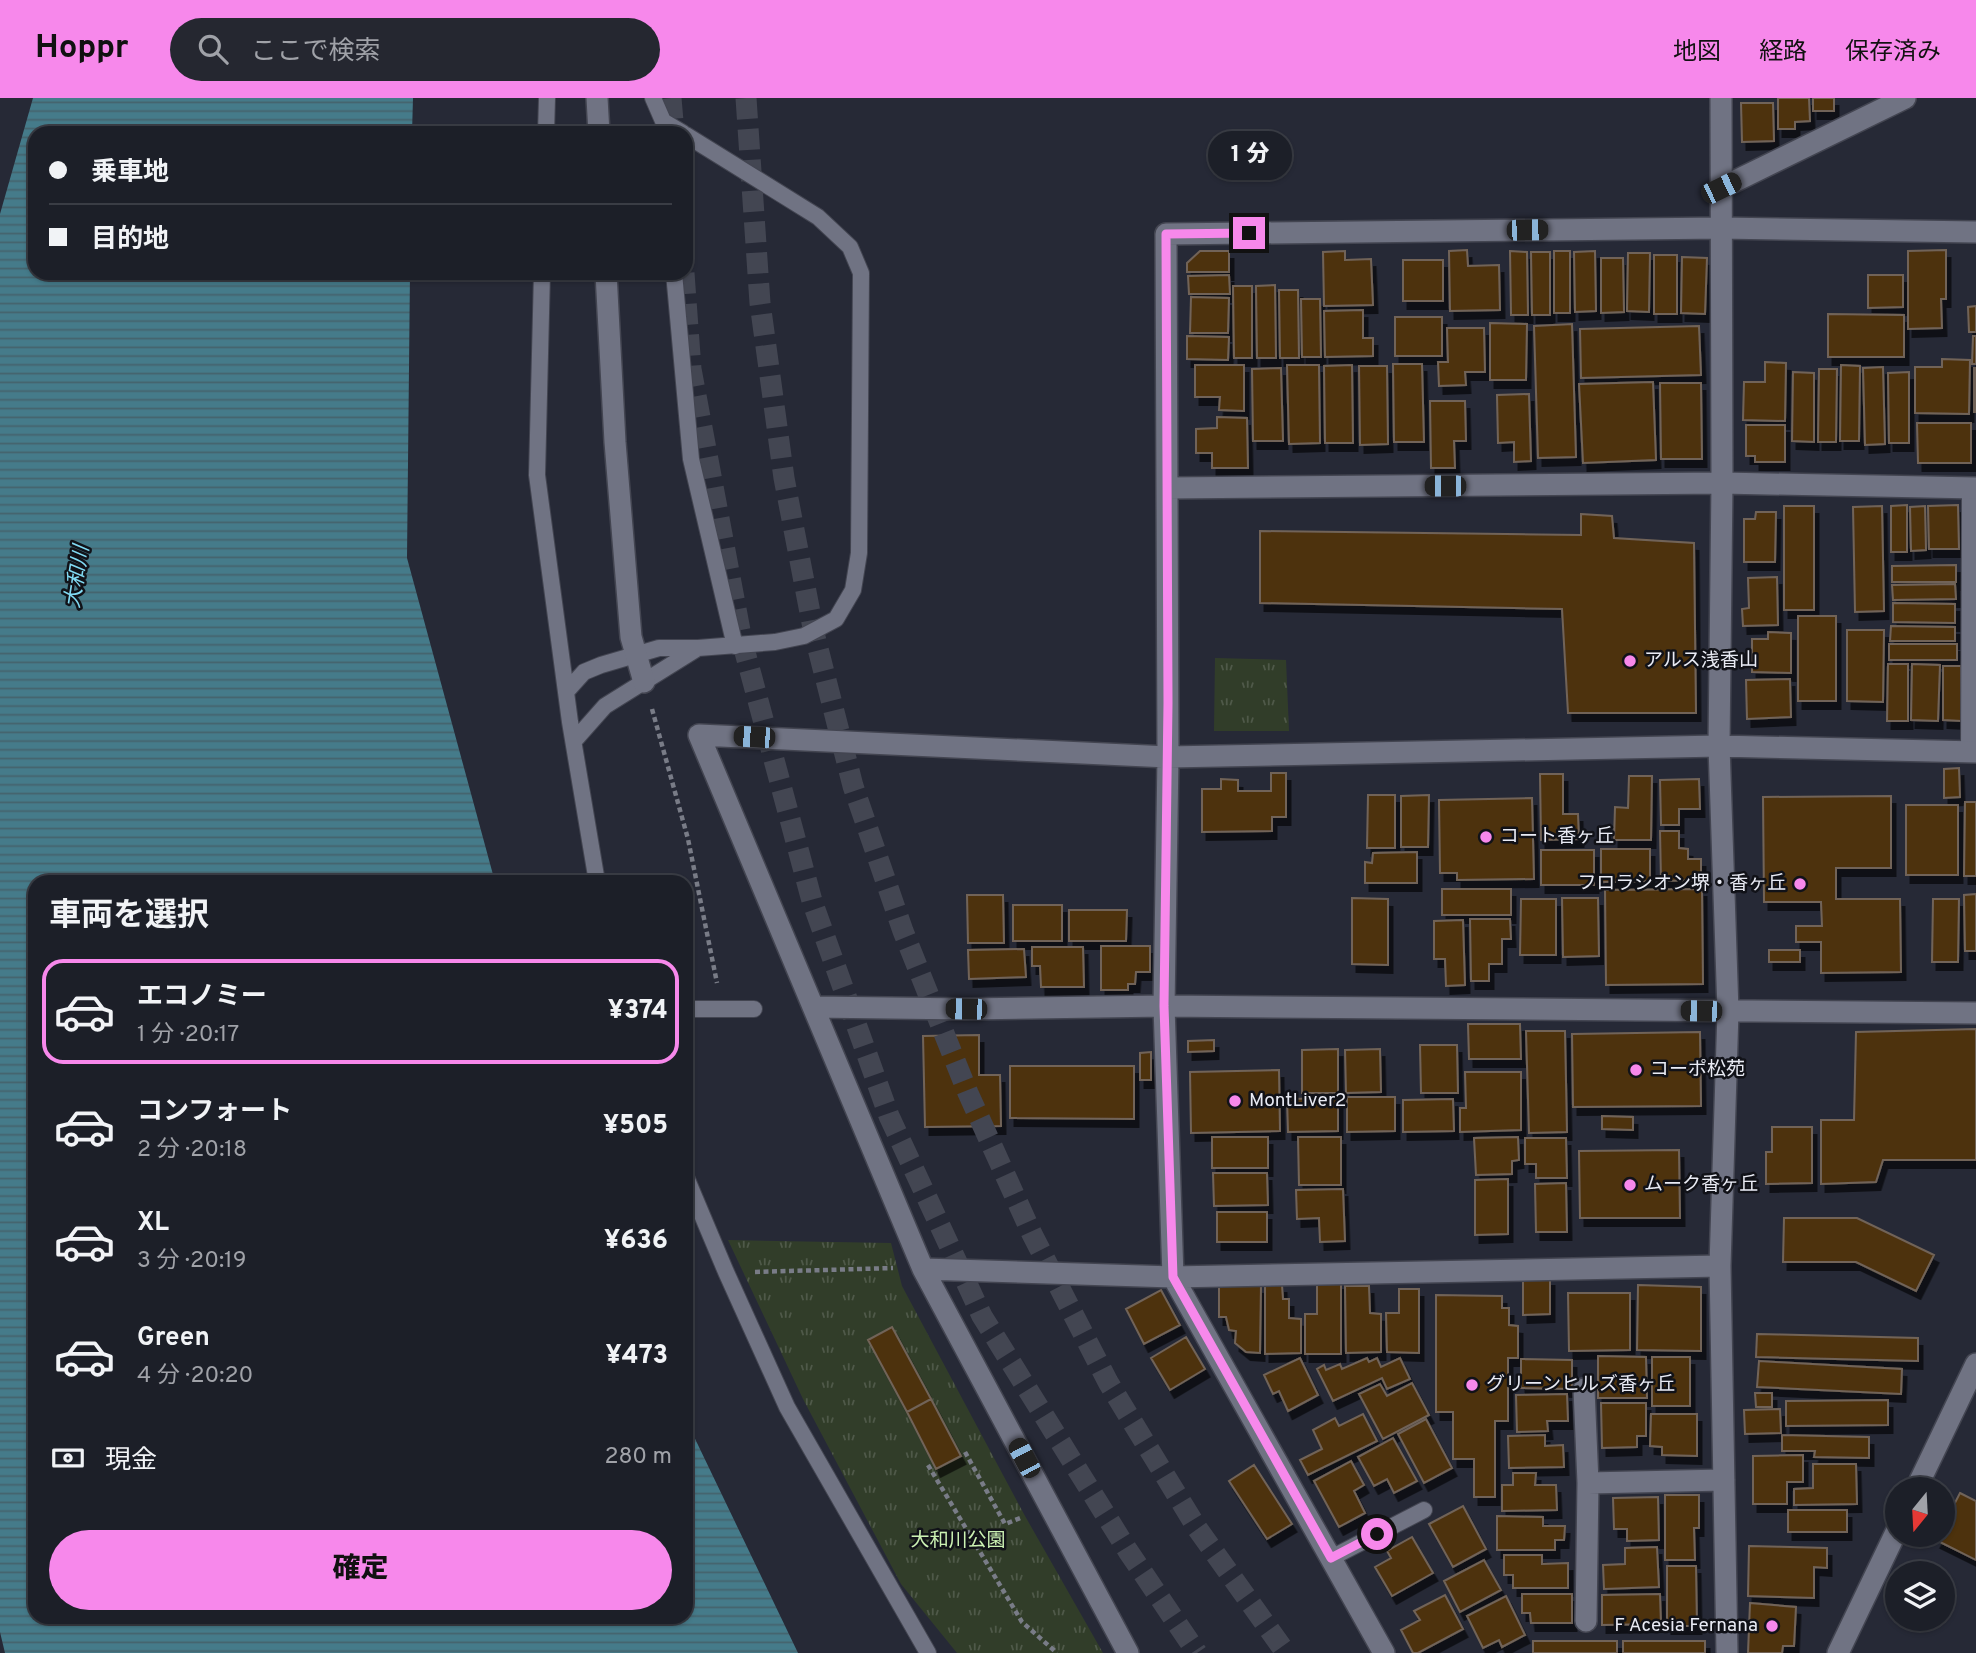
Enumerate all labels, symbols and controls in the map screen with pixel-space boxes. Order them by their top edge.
search box [170,18,660,81]
text: Hoppr [35,28,128,70]
icon: search [194,30,232,68]
text: ここで検索 [250,36,380,69]
text: 地図 [1673,38,1721,68]
text: 経路 [1759,38,1807,68]
text: 保存済み [1845,38,1941,68]
callout: 1 分 [1207,131,1291,180]
text: 1 分 [1231,141,1269,170]
text: 乗車地 [91,157,169,190]
car [1698,169,1745,207]
route end [1233,217,1265,249]
car [1506,219,1549,241]
text: 目的地 [91,224,169,257]
car [1425,476,1467,497]
water label: 大和川 [60,542,97,610]
place label: アルス浅香山 [1644,649,1758,673]
marker: アルス浅香山 [1622,653,1638,669]
car [733,725,776,749]
place label: コート香ヶ丘 [1500,825,1614,849]
marker: コート香ヶ丘 [1478,829,1494,845]
place label: フロラシオン堺・香ヶ丘 [1577,872,1786,896]
marker: フロラシオン堺・香ヶ丘 [1792,876,1808,892]
text: 車両を選択 [49,897,209,937]
icon: car [53,980,116,1043]
text: エコノミー [137,981,267,1014]
text: ¥374 [608,995,668,1028]
car [945,998,988,1020]
car [1680,1000,1723,1022]
text: 1 分 · 20:17 [137,1021,239,1050]
place label: コーポ松苑 [1650,1058,1745,1082]
marker: コーポ松苑 [1628,1062,1644,1078]
place label: MontLiver2 [1249,1089,1346,1113]
marker: MontLiver2 [1227,1093,1243,1109]
icon: car [53,1095,116,1158]
text: コンフォート [137,1096,292,1129]
text: ¥505 [603,1110,668,1143]
text: 2 分 · 20:18 [137,1136,247,1165]
place label: ムーク香ヶ丘 [1644,1173,1758,1197]
marker: ムーク香ヶ丘 [1622,1177,1638,1193]
text: XL [137,1207,169,1240]
icon: car [53,1210,116,1273]
text: ¥636 [604,1225,668,1258]
text: 3 分 · 20:19 [137,1247,246,1276]
text: Green [137,1322,210,1355]
icon: car [53,1325,116,1388]
text: ¥473 [606,1340,668,1373]
text: 4 分 · 20:20 [137,1362,253,1391]
place label: グリーンヒルズ香ヶ丘 [1486,1373,1675,1397]
marker: グリーンヒルズ香ヶ丘 [1464,1377,1480,1393]
car [1005,1435,1044,1481]
icon: cash [49,1439,87,1477]
text: 280 m [604,1443,672,1472]
text: 現金 [105,1445,157,1478]
north arrow [1885,1477,1955,1547]
map controls [1885,1477,1955,1631]
route start [1361,1518,1393,1550]
park label: 大和川公園 [910,1529,1006,1553]
button: 確定 [49,1530,672,1610]
button: layers [1885,1561,1955,1631]
place label: F Acesia Fernana [1614,1614,1758,1638]
marker: F Acesia Fernana [1764,1618,1780,1634]

